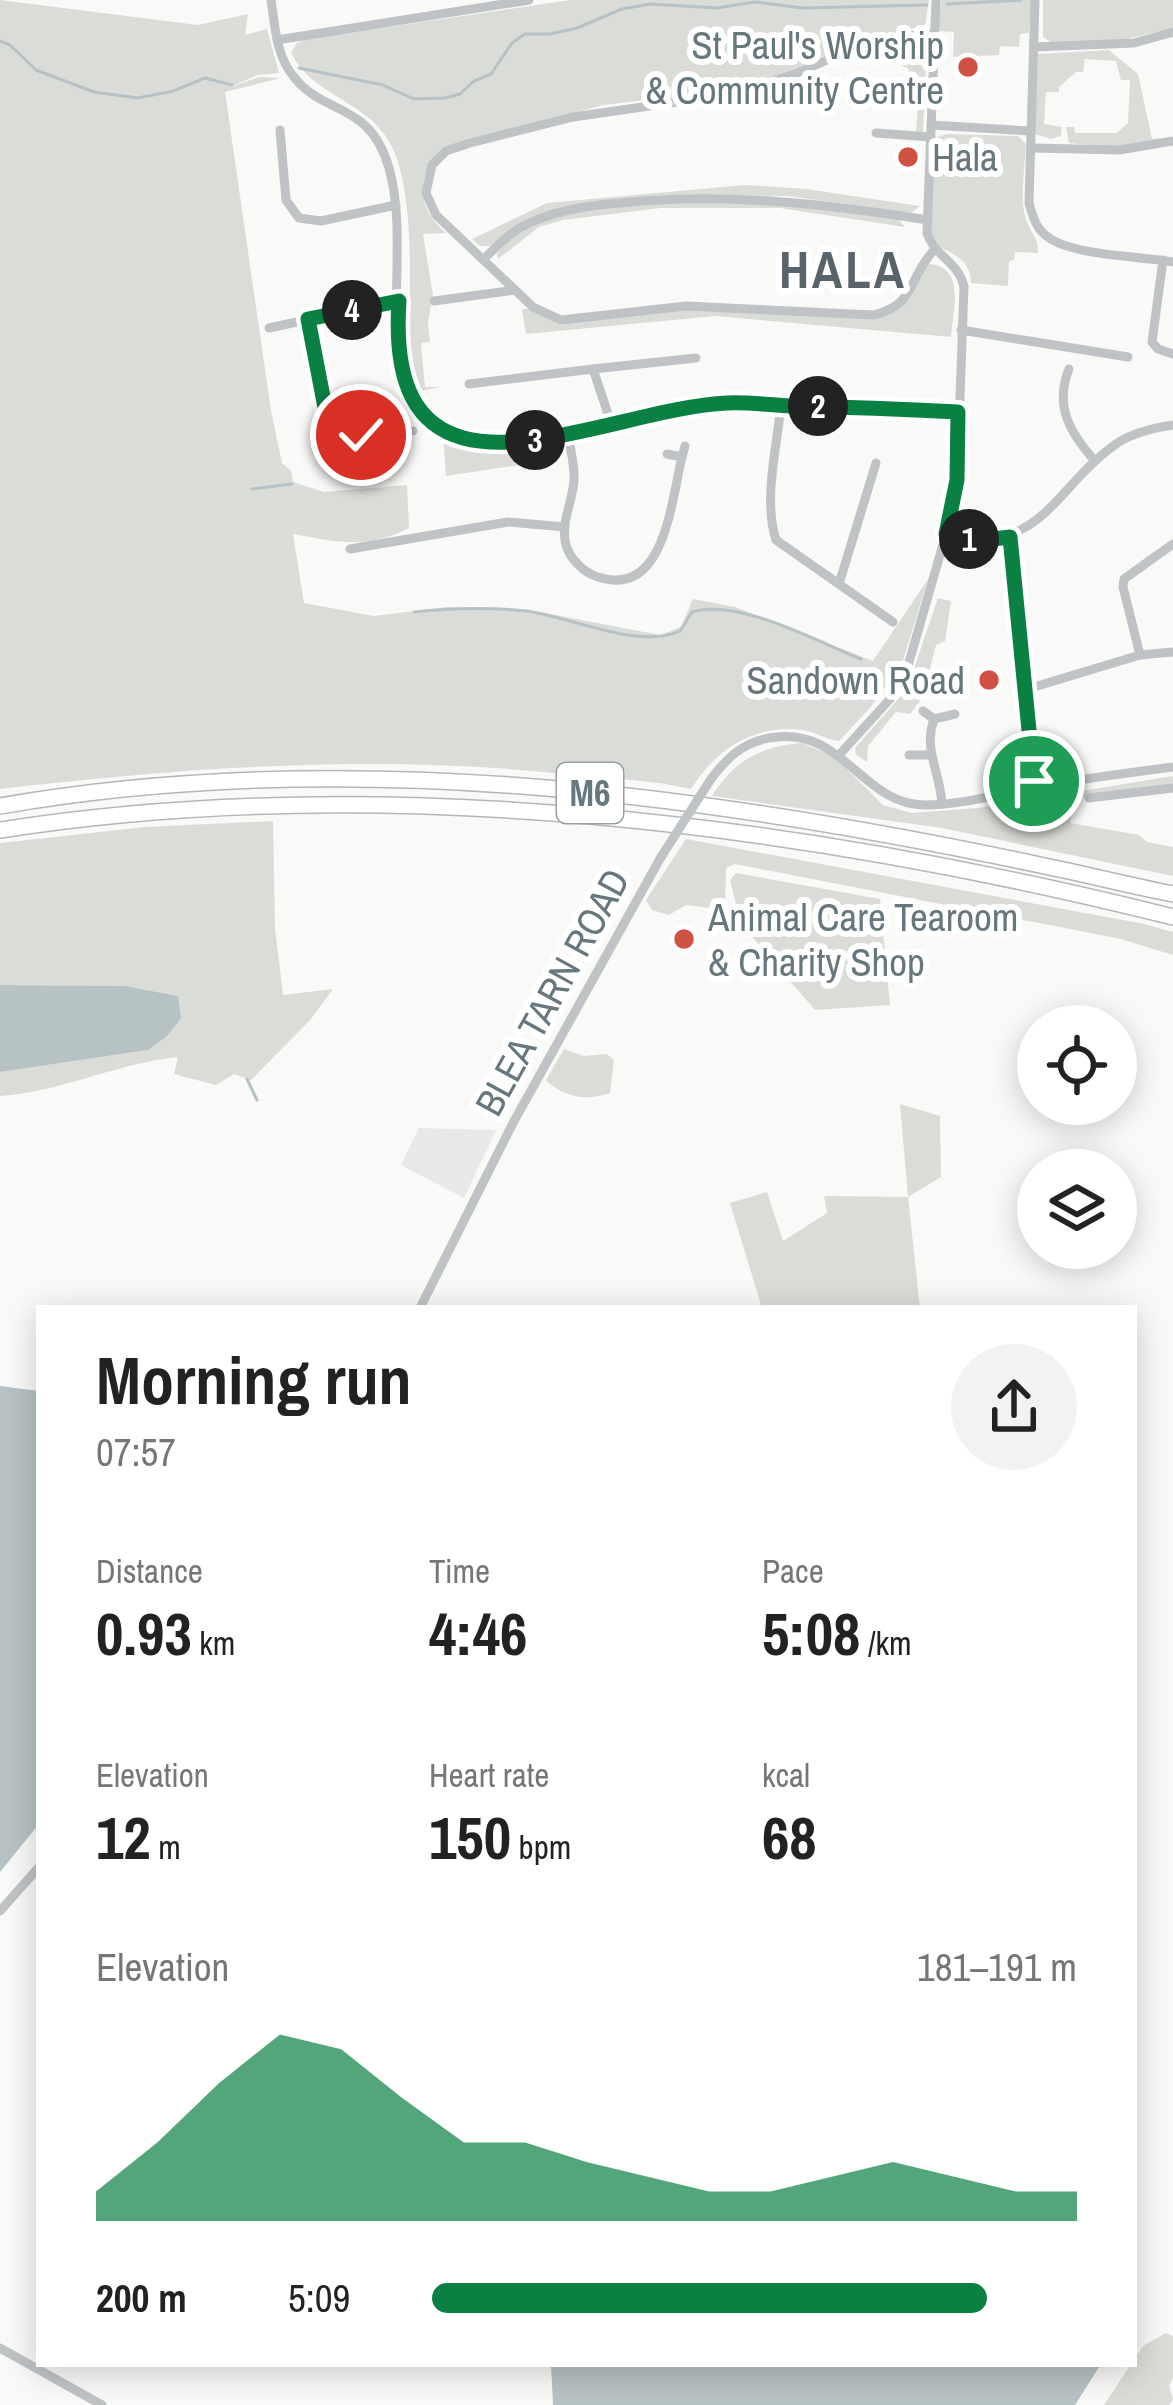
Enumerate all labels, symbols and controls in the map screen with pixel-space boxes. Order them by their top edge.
place label: St Paul's Worship & Community Centre [645,19,944,116]
marker: St Paul's Worship & Community Centre [955,54,981,80]
place label: Hala [932,131,998,183]
marker: Hala [895,144,921,170]
district label: HALA [779,235,907,304]
pin: 4 [322,280,382,340]
text: 4 [344,288,360,332]
pin: 2 [788,376,848,436]
pin [310,384,412,486]
text: 2 [810,384,826,428]
icon: check [328,402,394,468]
pin: 3 [505,410,565,470]
text: 3 [527,418,543,462]
pin: 1 [939,509,999,569]
text: 1 [961,517,977,561]
place label: Sandown Road [746,654,965,706]
marker: Sandown Road [976,667,1002,693]
pin [983,730,1085,832]
icon: arrive [1001,748,1067,814]
road number: M6 [557,763,623,823]
street label: BLEA TARN ROAD [463,859,641,1125]
place label: Animal Care Tearoom & Charity Shop [707,891,1018,988]
marker: Animal Care Tearoom & Charity Shop [671,926,697,952]
map controls [1017,1005,1137,1269]
button: locate [1017,1005,1137,1125]
button: layers [1017,1149,1137,1269]
text: Morning run [96,1336,412,1425]
button: share [951,1344,1077,1470]
text: 07:57 [96,1426,176,1478]
text: Distance [96,1549,203,1593]
text: Time [429,1549,490,1593]
text: Pace [762,1549,824,1593]
text: 0.93 [96,1593,192,1674]
text: 4:46 [429,1593,527,1674]
text: 5:08 [762,1593,860,1674]
text: km [192,1621,235,1665]
text: /km [860,1621,912,1665]
text: Elevation [96,1753,209,1797]
text: Heart rate [429,1753,549,1797]
text: kcal [762,1753,810,1797]
text: 12 [96,1797,151,1878]
text: 150 [429,1797,511,1878]
text: 68 [762,1797,817,1878]
text: m [151,1825,181,1869]
text: bpm [511,1825,571,1869]
text: Elevation [96,1941,229,1993]
text: 181–191 m [917,1941,1077,1993]
text: 200 m [96,2272,187,2324]
text: 5:09 [288,2272,350,2324]

